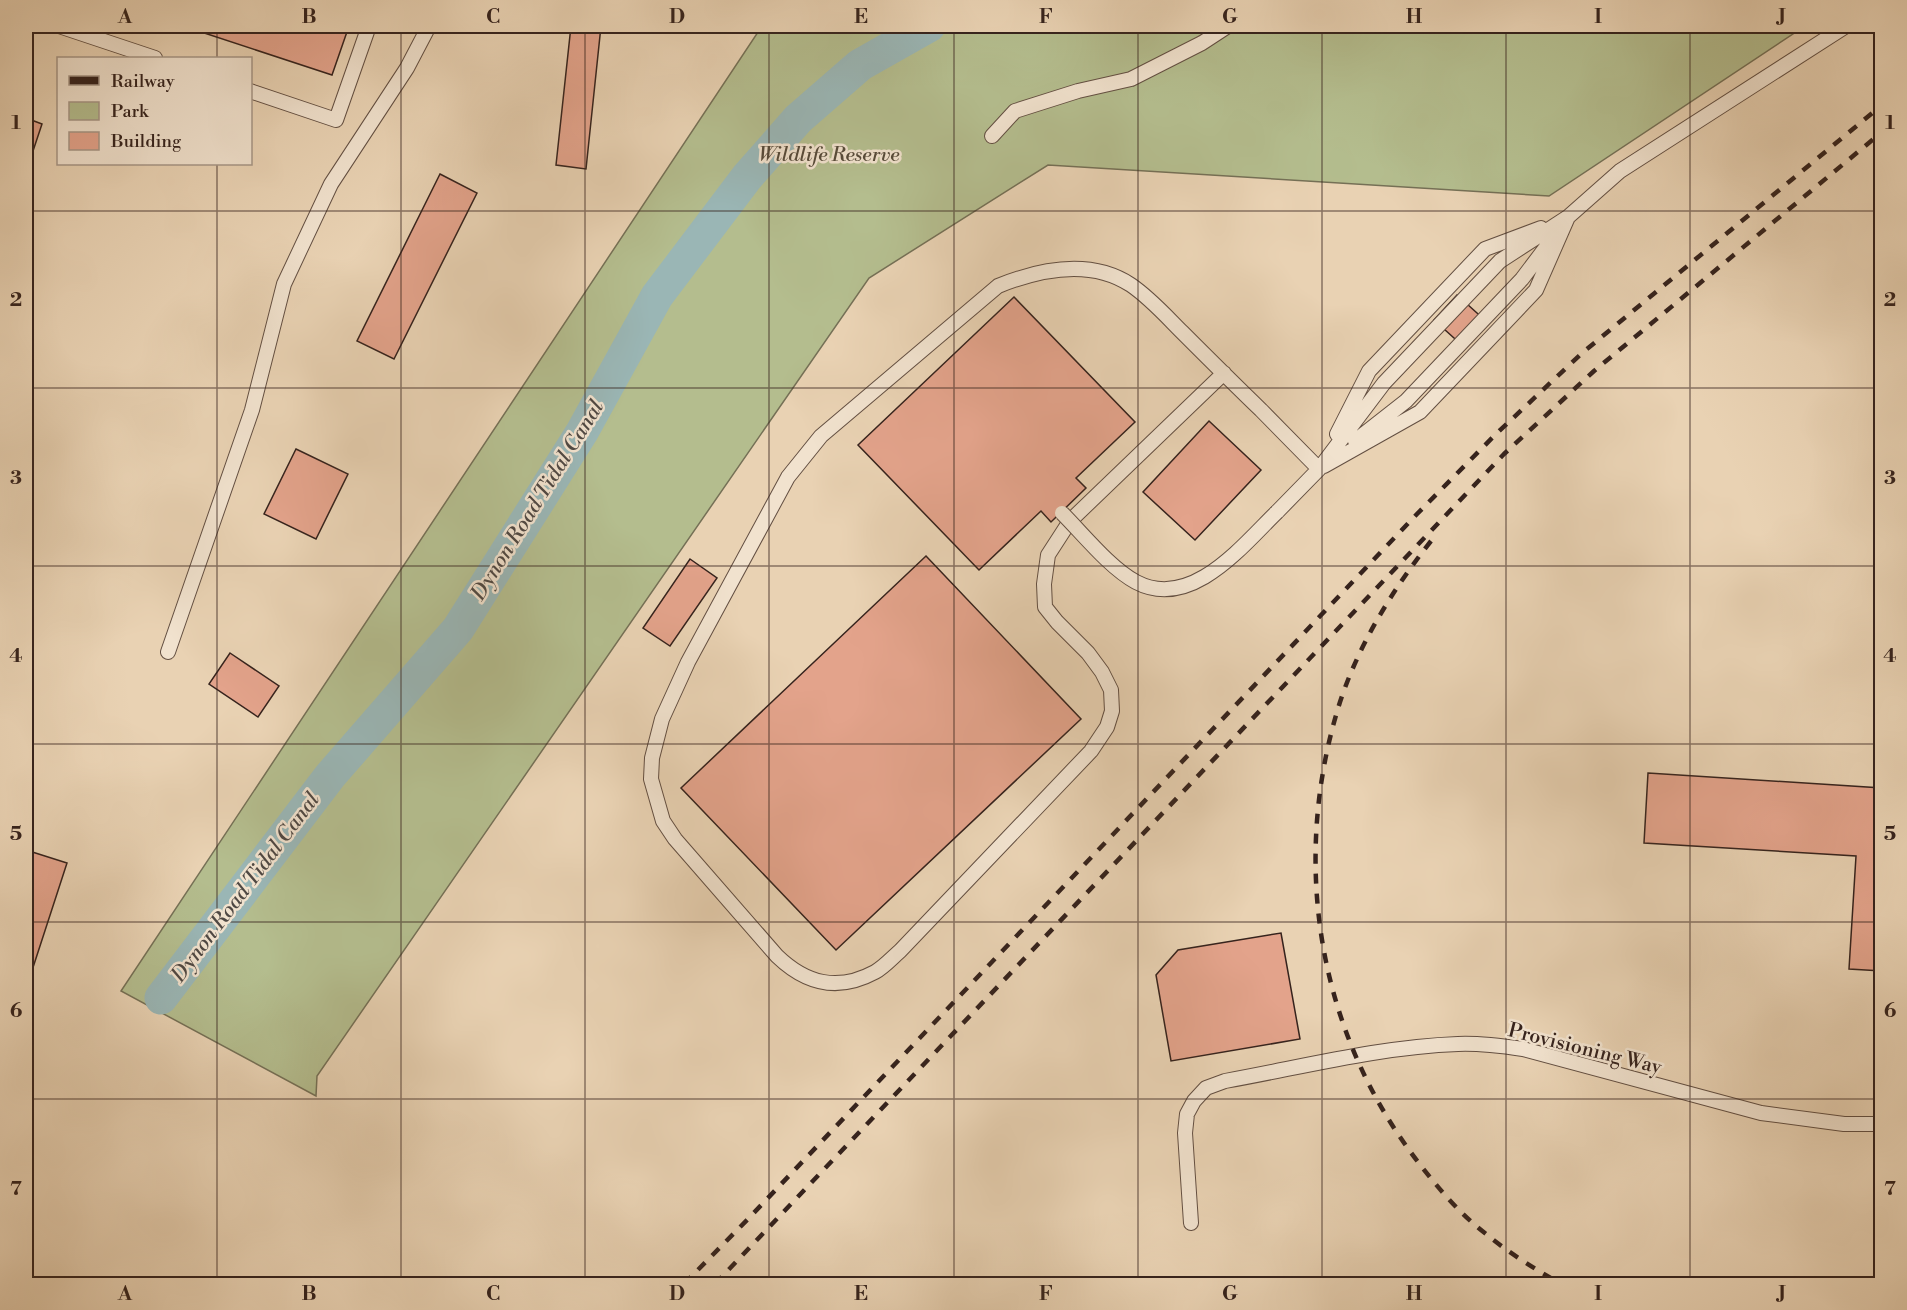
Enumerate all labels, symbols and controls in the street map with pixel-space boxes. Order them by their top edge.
text: A [117,5,133,30]
text: B [301,5,317,30]
text: C [486,5,500,30]
text: D [669,5,685,30]
text: E [854,5,868,30]
text: F [1039,5,1053,30]
text: G [1222,5,1238,30]
text: H [1406,5,1423,30]
text: I [1594,5,1602,30]
text: J [1775,5,1786,30]
legend [57,57,252,165]
text: Railway [111,70,175,93]
text: Park [111,100,150,123]
text: 1 [11,111,21,136]
text: 1 [1885,111,1895,136]
text: Building [110,130,182,153]
park label: Wildlife Reserve [759,143,900,168]
text: 2 [10,288,22,313]
text: 2 [1884,288,1896,313]
water label: Dynon Road Tidal Canal [465,396,610,606]
text: 3 [10,466,22,491]
text: 3 [1884,466,1896,491]
text: 4 [9,644,23,669]
text: 4 [1883,644,1897,669]
water label: Dynon Road Tidal Canal [165,787,326,988]
text: 5 [10,822,22,847]
text: 5 [1884,822,1896,847]
text: 6 [10,999,23,1024]
text: 6 [1884,999,1897,1024]
street label: Provisioning Way [1505,1018,1664,1081]
text: 7 [10,1177,22,1202]
text: 7 [1884,1177,1896,1202]
text: A [117,1282,133,1307]
text: B [301,1282,317,1307]
text: C [486,1282,500,1307]
text: D [669,1282,685,1307]
text: E [854,1282,868,1307]
text: F [1039,1282,1053,1307]
text: G [1222,1282,1238,1307]
text: H [1406,1282,1423,1307]
text: I [1594,1282,1602,1307]
text: J [1775,1282,1786,1307]

